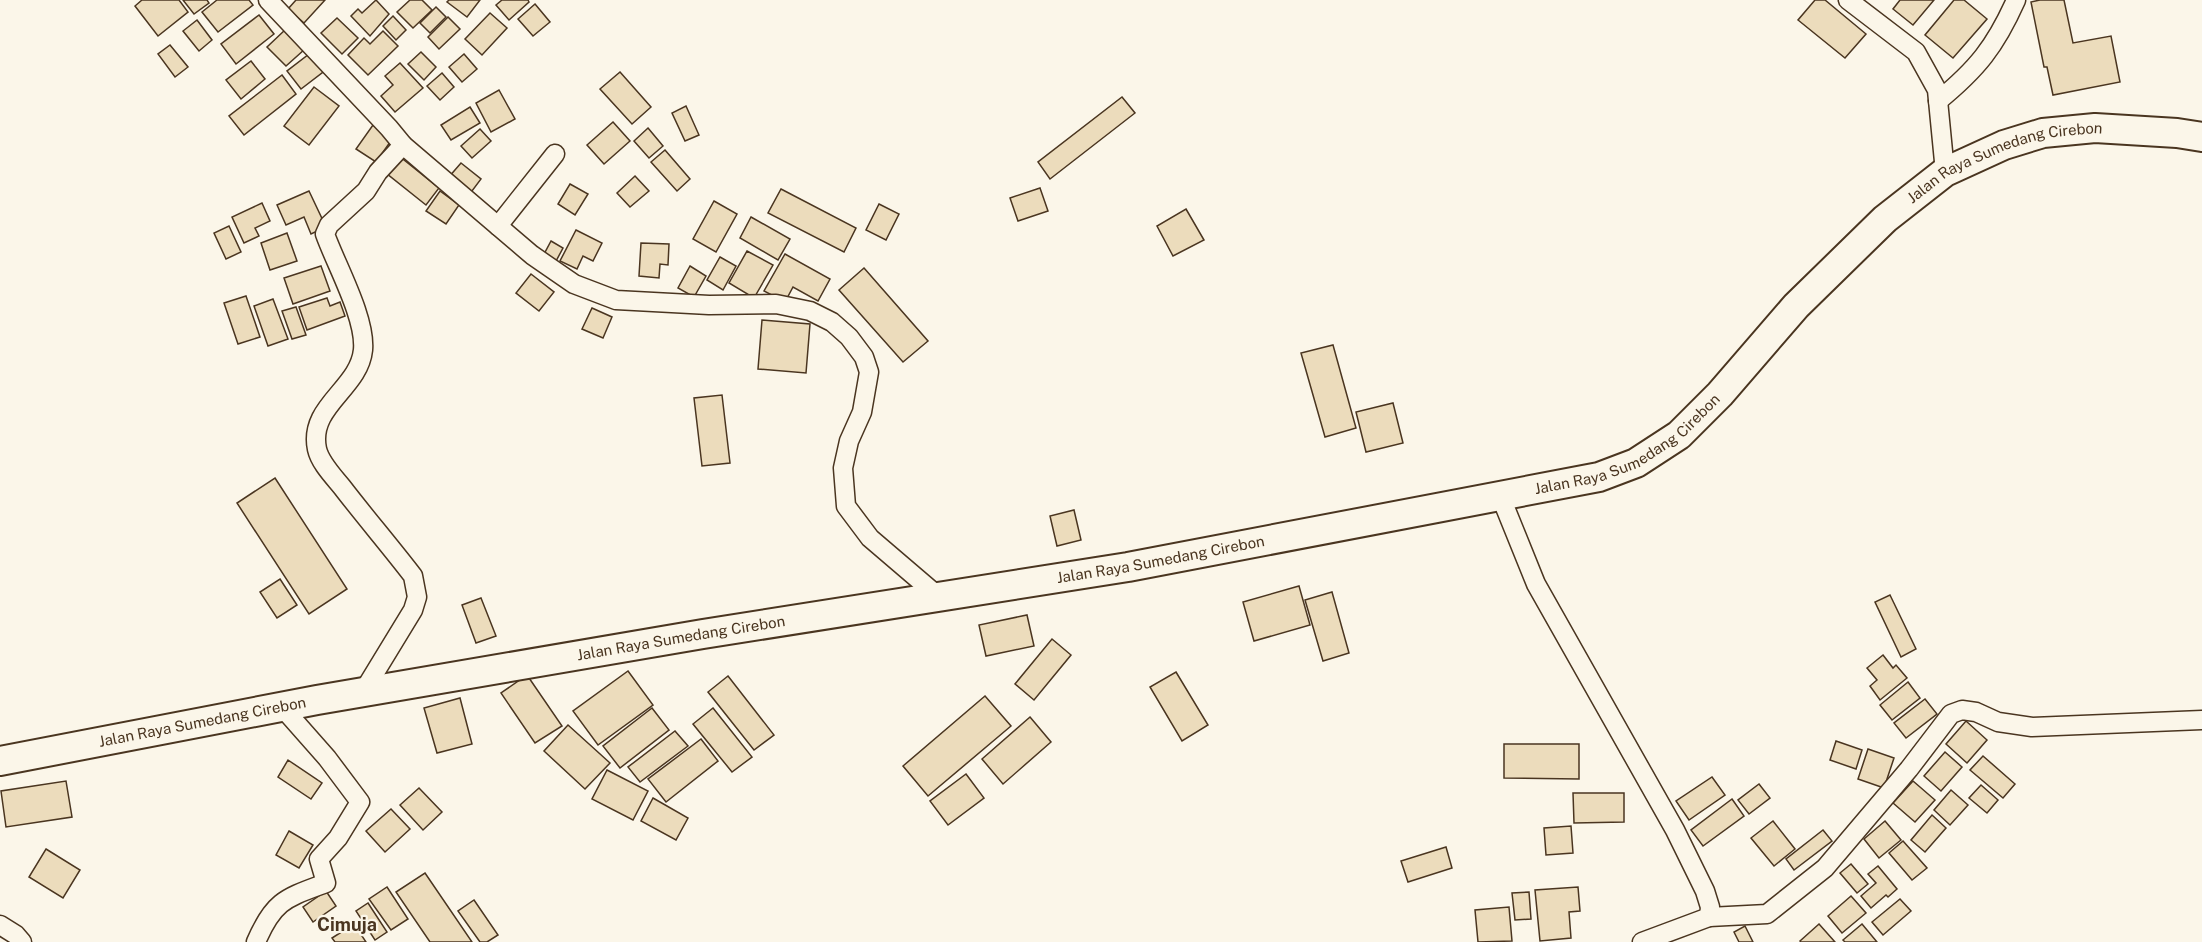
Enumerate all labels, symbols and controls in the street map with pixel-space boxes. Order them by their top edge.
street label: Jalan Raya Sumedang Cirebon [1904,119,2103,206]
street label: Jalan Raya Sumedang Cirebon [1533,390,1723,497]
street label: Jalan Raya Sumedang Cirebon [1055,532,1266,586]
street label: Jalan Raya Sumedang Cirebon [575,612,786,663]
street label: Jalan Raya Sumedang Cirebon [97,693,307,750]
district label: Cimuja [317,914,377,935]

